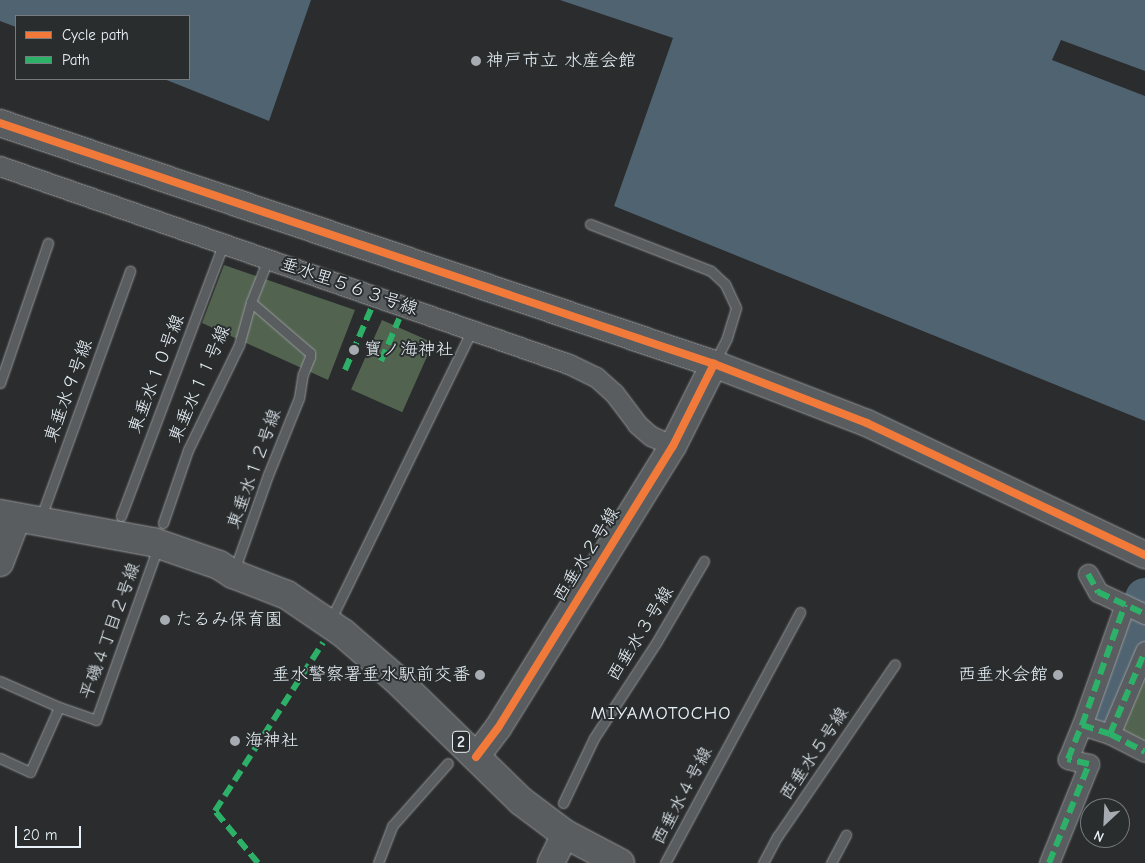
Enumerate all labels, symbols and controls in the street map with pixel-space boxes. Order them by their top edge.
legend [15,15,190,80]
text: Cycle path [62,26,129,44]
place label: 神戸市立 水産会館 [486,50,636,72]
text: Path [62,51,90,69]
marker: 神戸市立 水産会館 [470,55,482,67]
street label: 垂水里５６３号線 [277,253,421,321]
street label: 東垂水１０号線 [124,311,190,437]
street label: 東垂水１１号線 [165,322,235,446]
street label: 東垂水９号線 [40,337,98,445]
place label: 寶ノ海神社 [364,339,454,361]
marker: 寶ノ海神社 [348,344,360,356]
street label: 東垂水１２号線 [223,406,287,532]
street label: 西垂水２号線 [549,503,625,607]
street label: 平磯４丁目２号線 [76,560,146,702]
street label: 西垂水３号線 [603,582,679,686]
place label: たるみ保育園 [175,609,283,631]
marker: たるみ保育園 [159,614,171,626]
place label: 垂水警察署垂水駅前交番 [272,664,470,686]
place label: 西垂水会館 [958,664,1048,686]
marker: 垂水警察署垂水駅前交番 [474,669,486,681]
marker: 西垂水会館 [1052,669,1064,681]
district label: MIYAMOTOCHO [589,703,733,725]
street label: 西垂水５号線 [776,703,854,805]
road number: 2 [451,729,471,756]
place label: 海神社 [245,730,299,752]
marker: 海神社 [229,735,241,747]
street label: 西垂水４号線 [648,743,718,849]
north arrow [1080,798,1130,848]
scale bar [18,816,84,848]
text: 20 m [23,826,57,844]
text: N [1091,827,1107,846]

